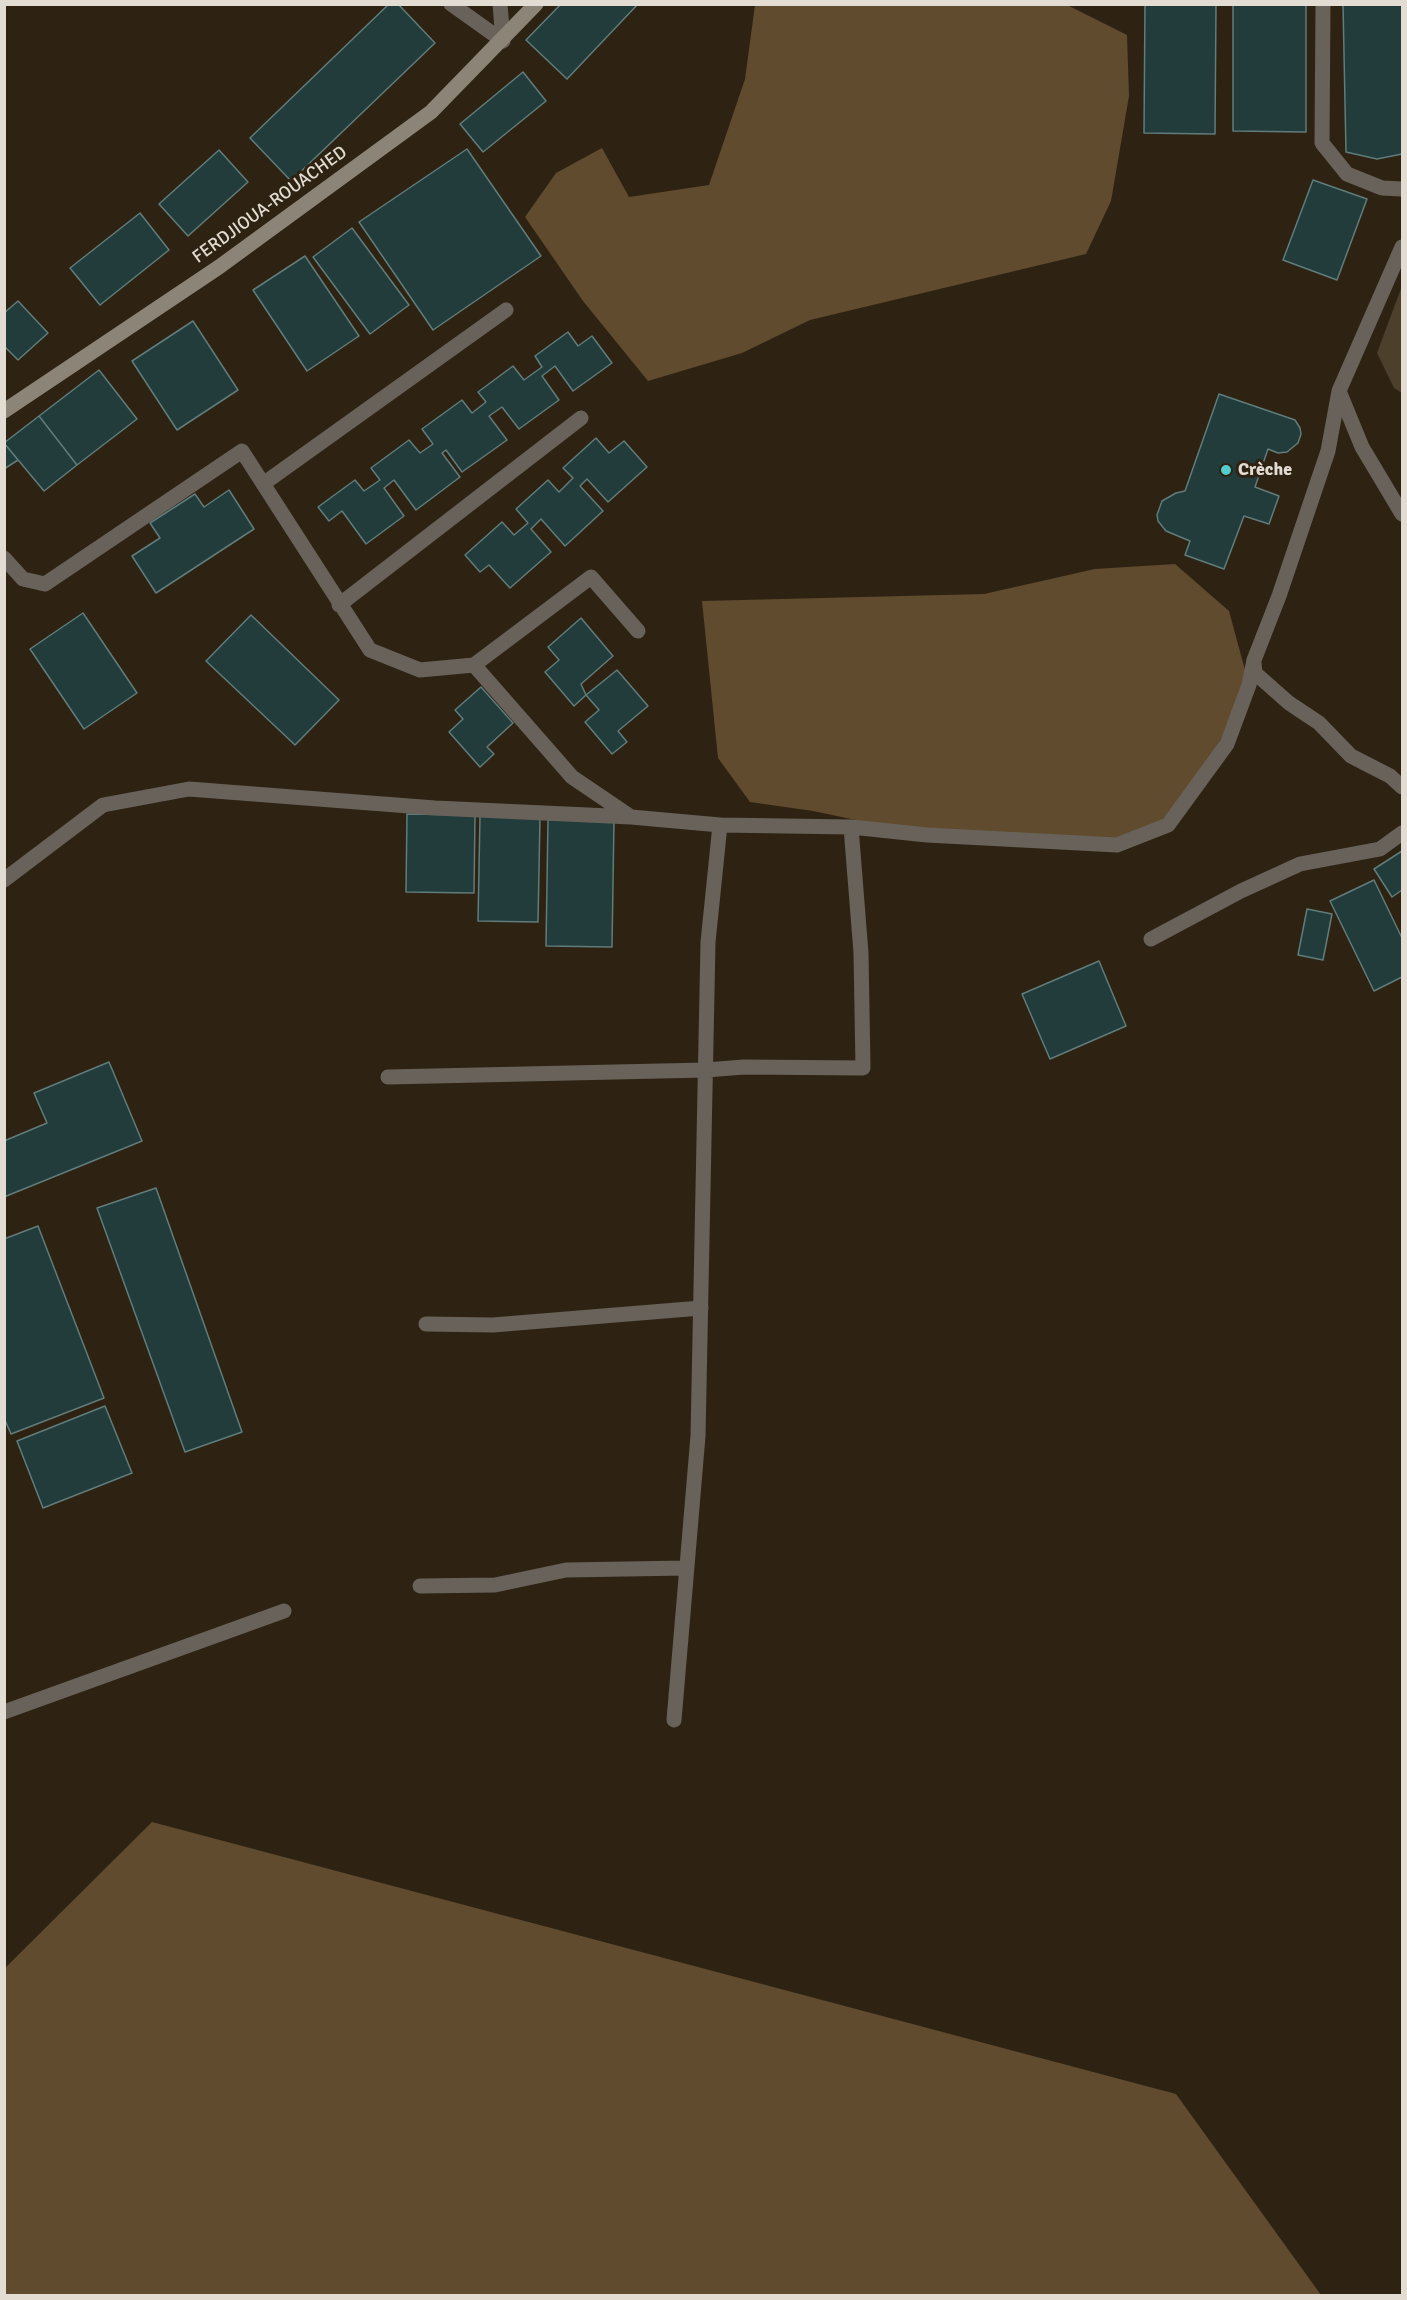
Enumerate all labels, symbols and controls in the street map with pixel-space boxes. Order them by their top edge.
street label: FERDJIOUA-ROUACHED [189,142,351,268]
place label: Crèche [1238,459,1292,481]
marker: Crèche [1219,463,1233,477]

